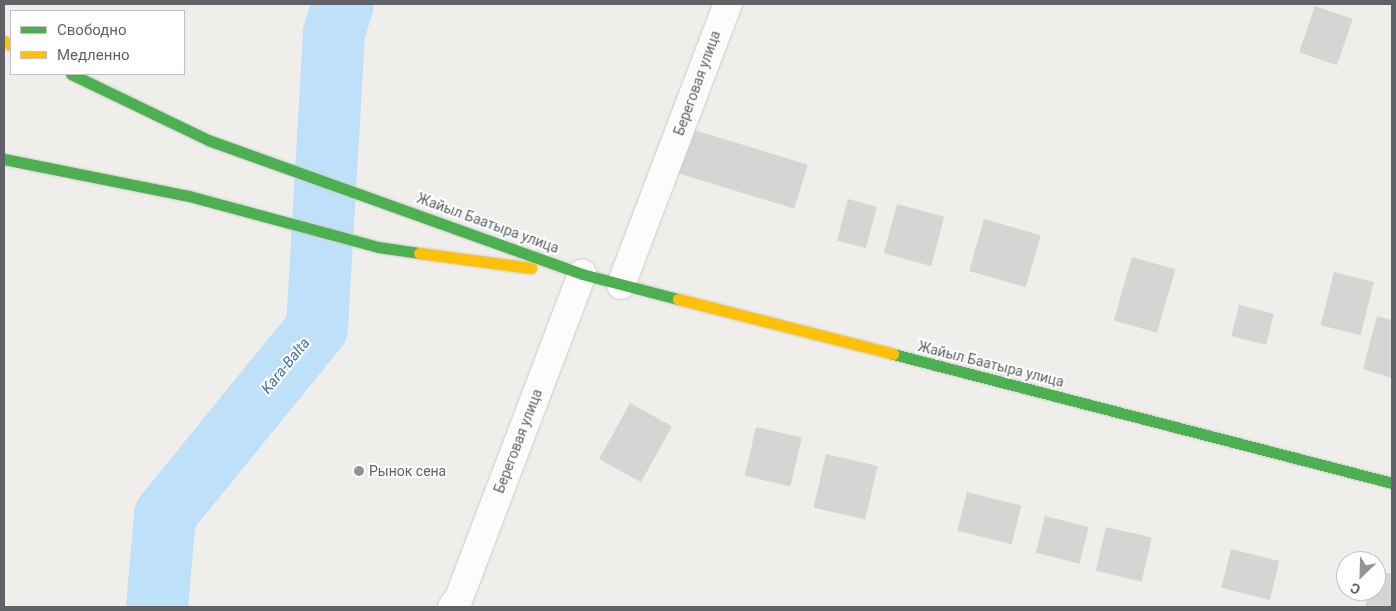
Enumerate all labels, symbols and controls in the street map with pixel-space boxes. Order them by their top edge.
legend [10,10,185,75]
text: Свободно [57,21,126,39]
street label: Береговая улица [670,28,724,138]
text: Медленно [57,46,130,64]
street label: Жайыл Баатыра улица [415,189,561,257]
water label: Kara-Balta [258,334,314,398]
street label: Жайыл Баатыра улица [916,338,1066,390]
street label: Береговая улица [490,386,546,496]
place label: Рынок сена [369,463,446,479]
marker: Рынок сена [353,465,365,477]
north arrow [1336,551,1386,601]
text: С [1348,580,1363,598]

